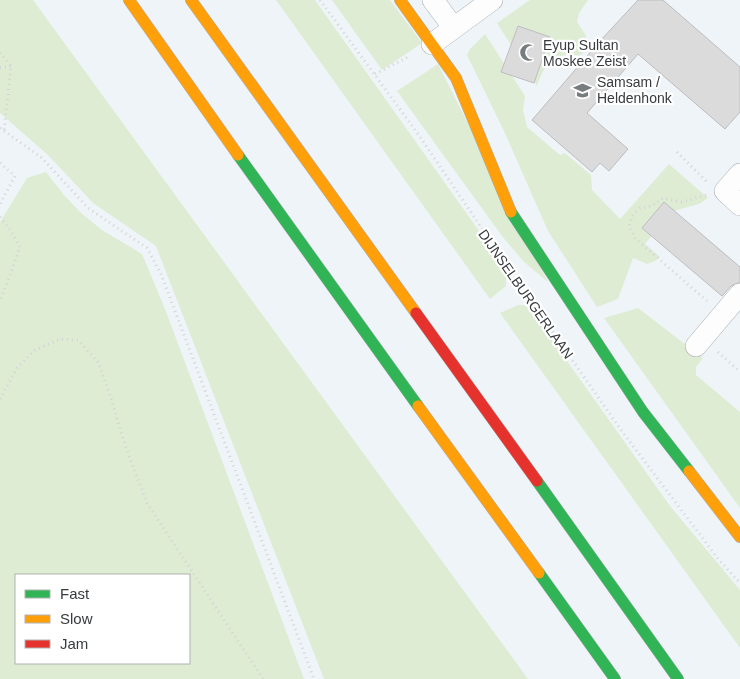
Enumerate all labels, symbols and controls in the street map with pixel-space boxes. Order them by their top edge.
place label: Eyup Sultan Moskee Zeist [543,37,626,69]
mosque icon: Eyup Sultan Moskee Zeist [519,43,539,63]
place label: Samsam / Heldenhonk [597,74,673,106]
school or university icon: Samsam / Heldenhonk [573,80,593,100]
street label: DIJNSELBURGERLAAN [475,226,577,362]
legend [15,574,190,664]
text: Fast [60,585,90,602]
text: Slow [60,610,93,627]
text: Jam [60,635,88,652]

